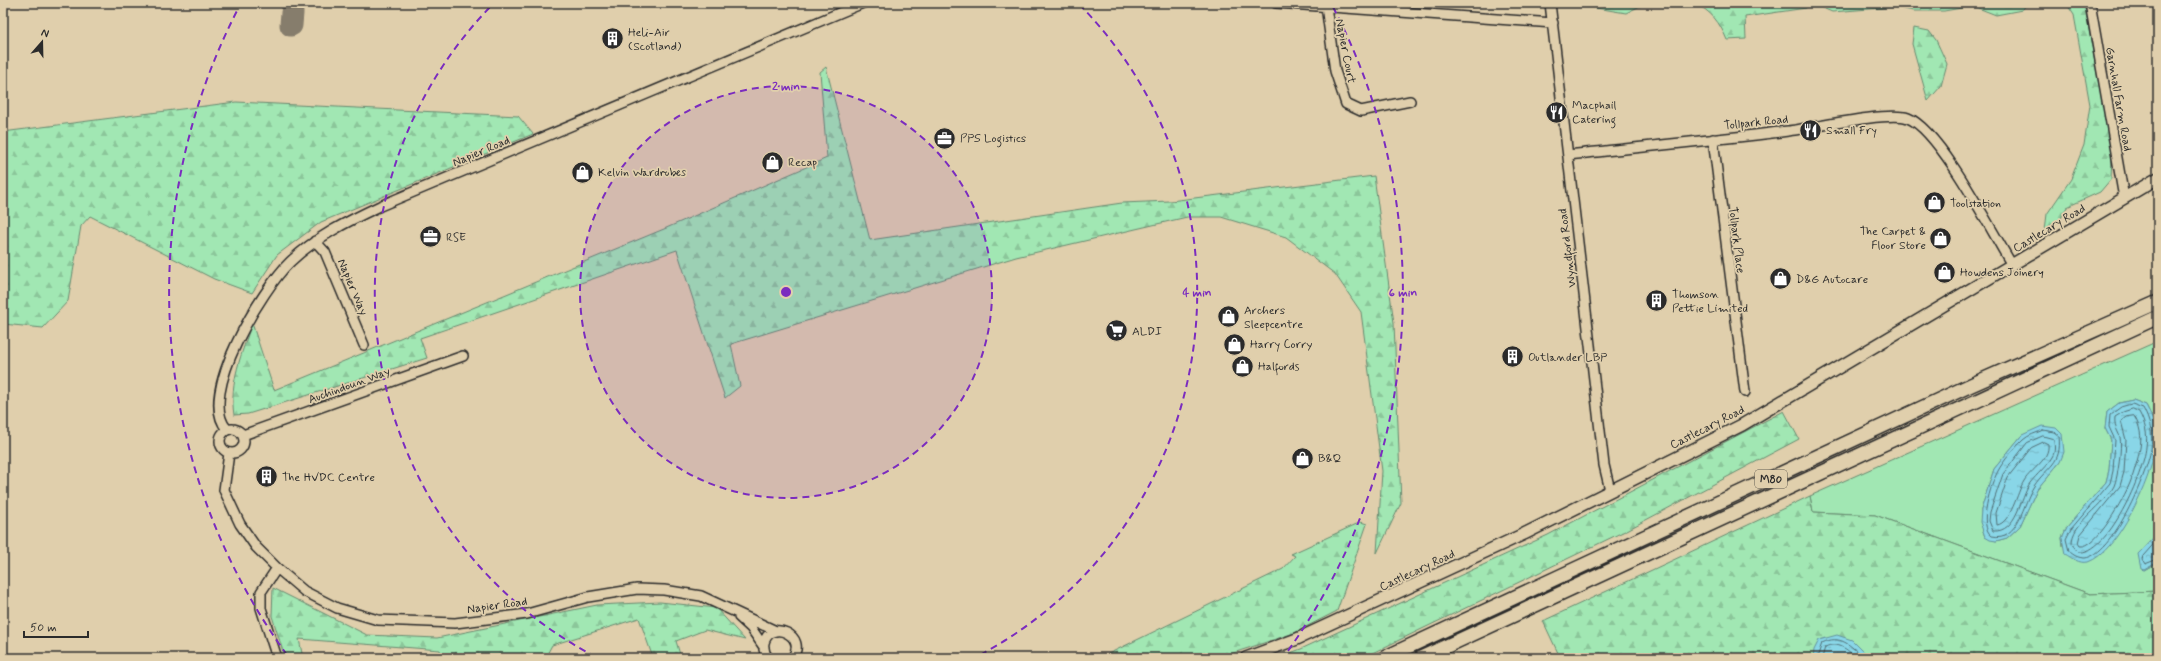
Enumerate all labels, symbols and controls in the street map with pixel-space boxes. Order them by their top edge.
street label: Napier Court [1331,17,1359,85]
north arrow [22,22,62,62]
place label: Heli-Air (Scotland) [628,25,682,55]
text: N [39,26,51,41]
building icon: Heli-Air (Scotland) [599,26,625,52]
street label: Garnhall Farm Road [2101,46,2135,152]
text: 2 min [772,79,800,95]
place label: Macphail Catering [1572,98,1617,129]
restaurant icon: Macphail Catering [1544,99,1570,125]
street label: Tollpark Road [1723,112,1789,134]
restaurant icon: Small Fry [1797,117,1823,143]
place label: Small Fry [1826,123,1877,139]
office icon: PPS Logistics [931,125,957,151]
place label: PPS Logistics [960,131,1026,148]
street label: Napier Road [450,133,512,171]
shop icon: Recap [760,149,786,175]
place label: Recap [788,155,817,171]
shop icon: Kelvin Wardrobes [570,159,596,185]
place label: Kelvin Wardrobes [598,165,687,181]
shop icon: Toolstation [1922,190,1948,216]
place label: Toolstation [1950,196,2001,212]
street label: Castlecary Road [2010,201,2089,257]
street label: Tollpark Place [1724,206,1748,274]
street label: Wyndford Road [1555,207,1582,288]
office icon: RSE [417,224,443,250]
place label: The Carpet & Floor Store [1860,224,1926,254]
shop icon: The Carpet & Floor Store [1928,225,1954,251]
place label: RSE [446,230,466,246]
street label: Napier Way [333,257,371,318]
shop icon: Howdens Joinery [1931,259,1957,285]
place label: Howdens Joinery [1960,265,2044,281]
shop icon: D&G Autocare [1767,266,1793,292]
place label: D&G Autocare [1796,272,1868,288]
centre of rings [779,285,793,299]
text: 4 min [1182,285,1212,301]
text: 6 min [1389,285,1417,301]
place label: Thomson Pettie Limited [1672,287,1748,317]
building icon: Thomson Pettie Limited [1644,288,1670,314]
place label: Archers Sleepcentre [1244,303,1303,333]
shop icon: Archers Sleepcentre [1215,304,1241,330]
supermarket icon: ALDI [1103,318,1129,344]
place label: ALDI [1132,324,1162,340]
shop icon: Harry Corry [1222,331,1248,357]
place label: Harry Corry [1250,337,1312,353]
building icon: Outlander LBP [1500,344,1526,370]
place label: Outlander LBP [1528,350,1607,366]
shop icon: Halfords [1230,353,1256,379]
place label: Halfords [1258,359,1300,376]
street label: Auchindoun Way [306,364,393,408]
street label: Castlecary Road [1667,402,1747,454]
shop icon: B&Q [1290,445,1316,471]
place label: B&Q [1318,451,1341,467]
building icon: The HVDC Centre [253,464,279,490]
place label: The HVDC Centre [282,470,375,486]
road number: M80 [1755,470,1787,488]
street label: Castlecary Road [1377,546,1458,595]
street label: Napier Road [466,594,528,618]
scale bar [24,613,88,639]
text: 50 m [30,620,57,636]

